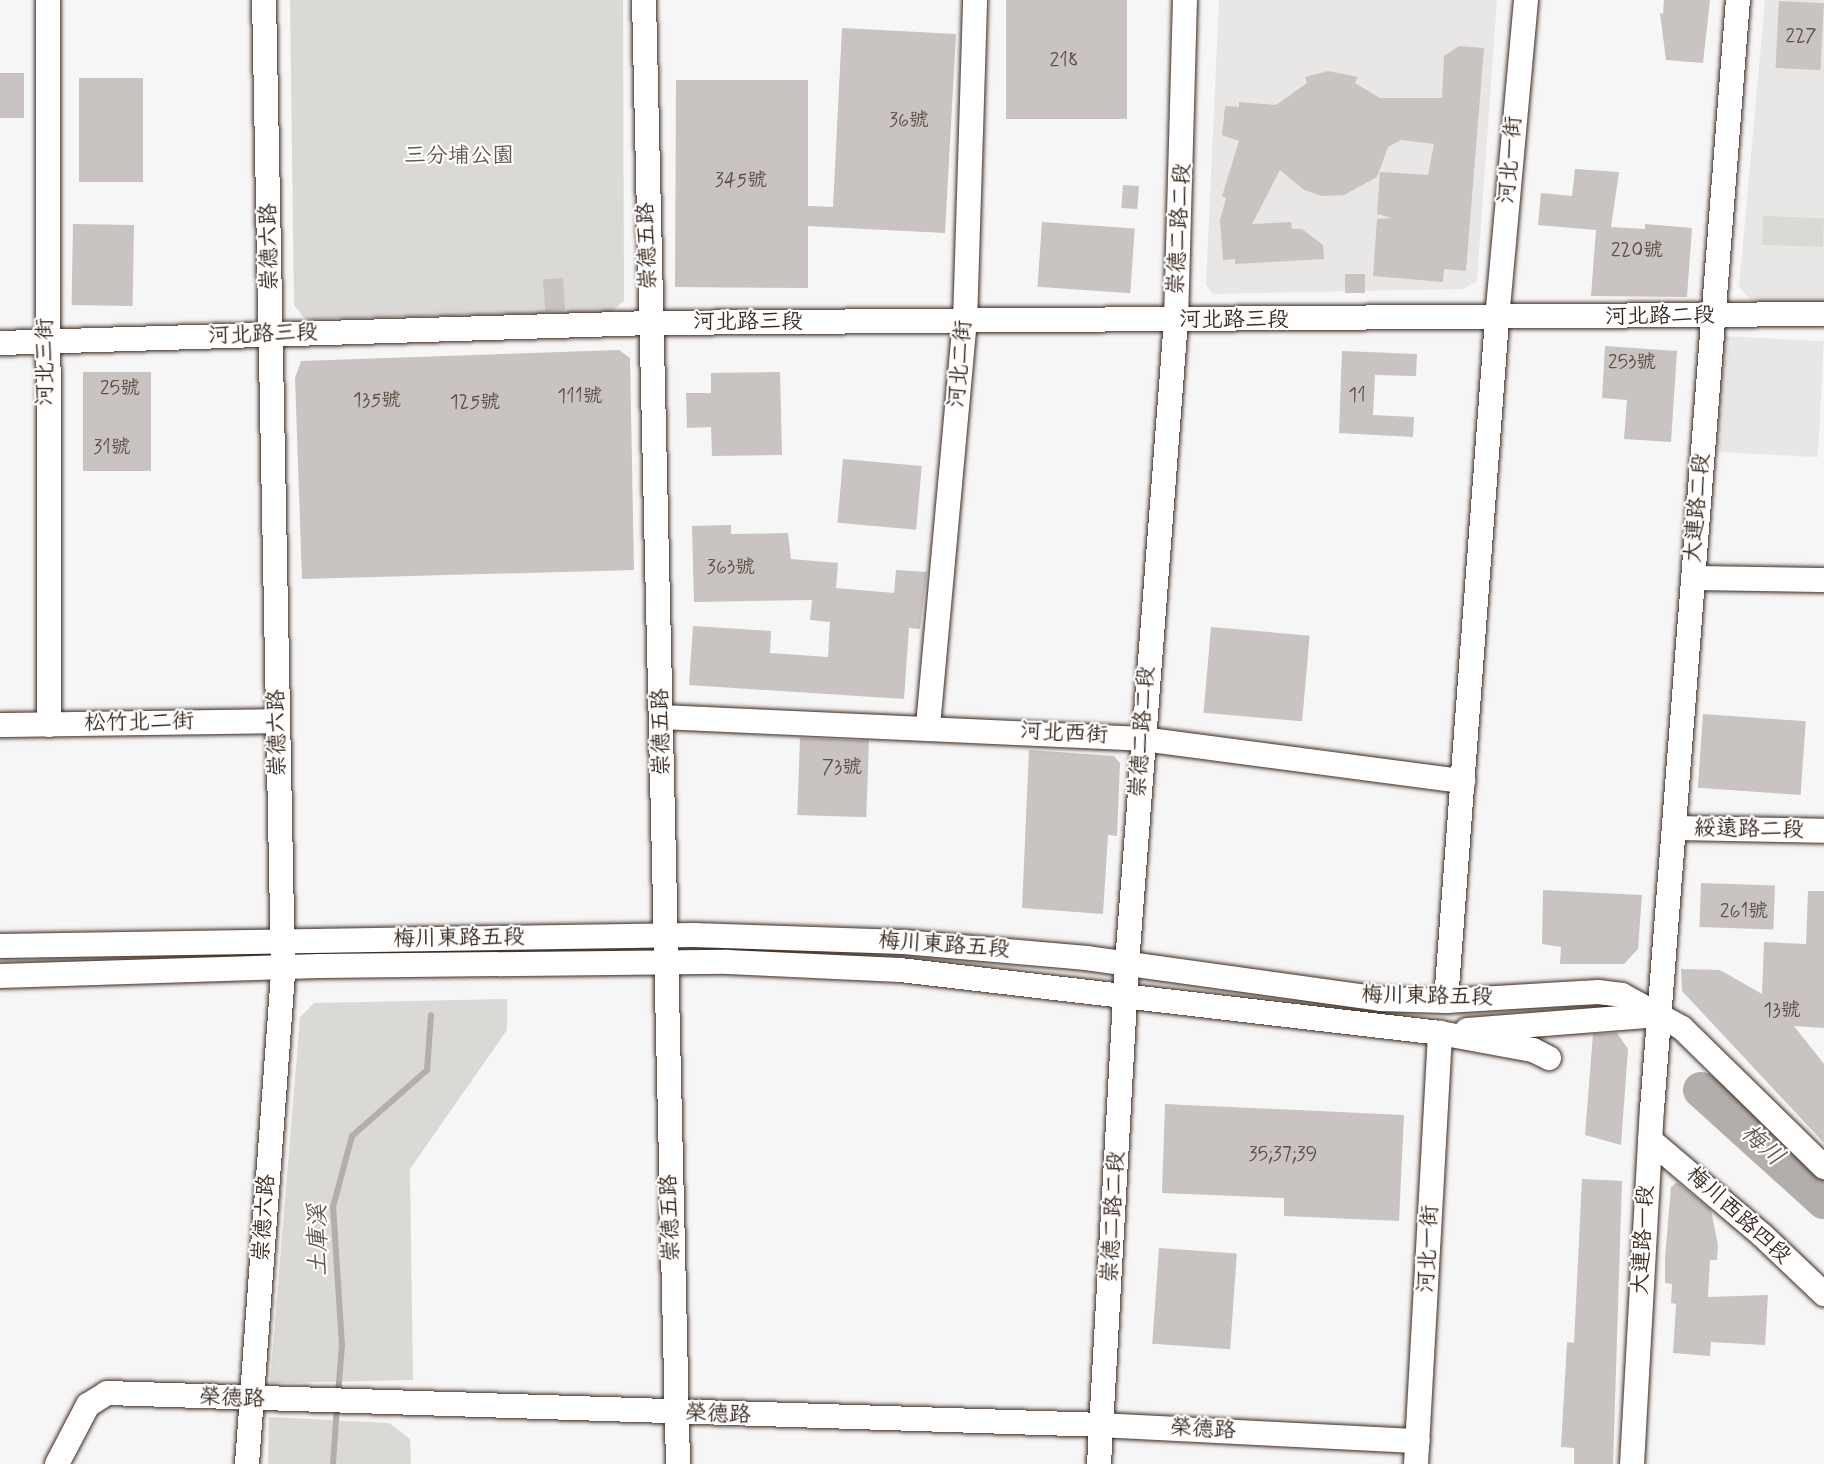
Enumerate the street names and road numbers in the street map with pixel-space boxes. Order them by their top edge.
street label: 河北一街 [1494,115,1528,205]
street label: 崇德二路二段 [1163,162,1197,296]
street label: 崇德五路 [633,202,663,290]
street label: 崇德六路 [256,203,284,291]
street label: 河北路二段 [1605,303,1715,331]
street label: 河北路三段 [1179,308,1289,334]
street label: 河北路三段 [693,310,803,336]
street label: 河北三街 [33,318,59,406]
street label: 河北二街 [944,319,978,409]
street label: 河北路三段 [208,320,318,350]
street label: 大連路二段 [1680,452,1716,564]
street label: 崇德二路二段 [1125,665,1161,799]
street label: 崇德五路 [648,688,676,776]
street label: 崇德六路 [264,689,292,777]
street label: 松竹北二街 [84,709,194,737]
street label: 河北西街 [1019,719,1109,749]
street label: 綏遠路二段 [1694,816,1804,844]
street label: 梅川東路五段 [393,925,525,953]
street label: 梅川東路五段 [877,928,1011,964]
street label: 梅川東路五段 [1361,983,1493,1011]
street label: 崇德二路二段 [1097,1150,1131,1284]
street label: 梅川西路四段 [1680,1162,1796,1270]
street label: 崇德六路 [249,1173,281,1263]
street label: 崇德五路 [656,1174,686,1262]
street label: 大連路一段 [1628,1184,1660,1296]
street label: 河北一街 [1414,1204,1444,1294]
street label: 榮德路 [199,1385,265,1413]
street label: 榮德路 [685,1401,751,1429]
street label: 榮德路 [1169,1415,1237,1445]

